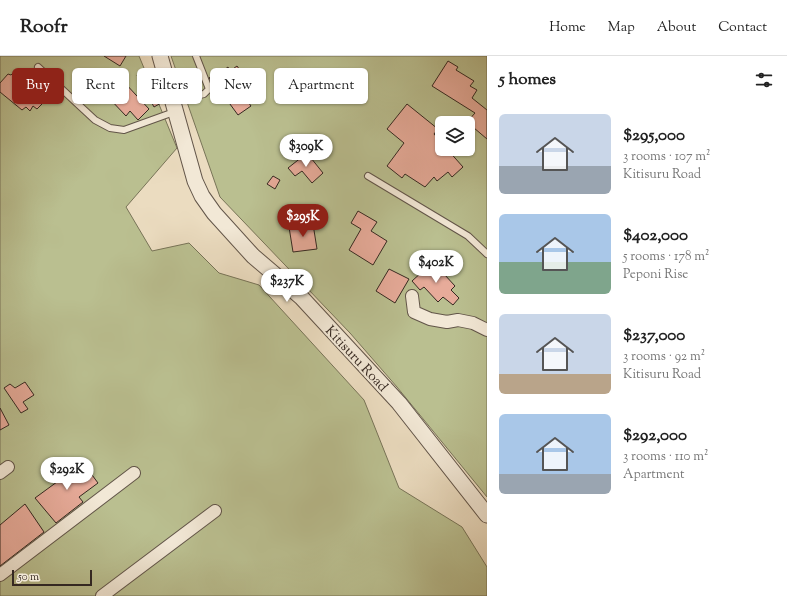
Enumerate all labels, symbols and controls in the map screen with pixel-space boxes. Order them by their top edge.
text: Roofr [20,14,68,41]
text: Home [549,18,586,38]
text: Map [608,18,635,38]
text: About [657,18,696,38]
text: Contact [718,18,767,38]
chip: Buy [12,68,64,104]
chip: Rent [72,68,129,104]
chip: Filters [137,68,202,104]
chip: New [210,68,266,104]
chip: Apartment [274,68,368,104]
text: 5 homes [499,68,556,92]
icon: filters [753,69,775,91]
map controls [435,116,475,156]
button: layers [435,116,475,156]
text: $295,000 [623,124,685,148]
icon: home [531,130,579,178]
pin: $309K [278,134,334,168]
text: $309K [289,138,323,156]
text: 3 rooms · 107 m² [623,148,710,166]
text: Kitisuru Road [623,166,701,184]
pin: $295K [275,204,331,238]
text: $295K [286,208,320,226]
text: $402,000 [623,224,688,248]
icon: home [531,230,579,278]
text: 5 rooms · 178 m² [623,248,709,266]
pin: $402K [408,250,464,284]
text: $402K [418,254,454,272]
text: Peponi Rise [623,266,688,284]
pin: $237K [259,269,315,303]
text: $237K [270,273,304,291]
street label: Kitisuru Road [320,322,392,397]
text: $237,000 [623,324,685,348]
icon: home [531,330,579,378]
text: 3 rooms · 92 m² [623,348,705,366]
text: Kitisuru Road [623,366,701,384]
text: $292,000 [623,424,687,448]
icon: home [531,430,579,478]
text: 3 rooms · 110 m² [623,448,708,466]
pin: $292K [39,457,95,491]
text: $292K [50,461,84,479]
text: Apartment [623,466,684,484]
scale bar [12,568,92,587]
text: 50 m [18,569,39,585]

